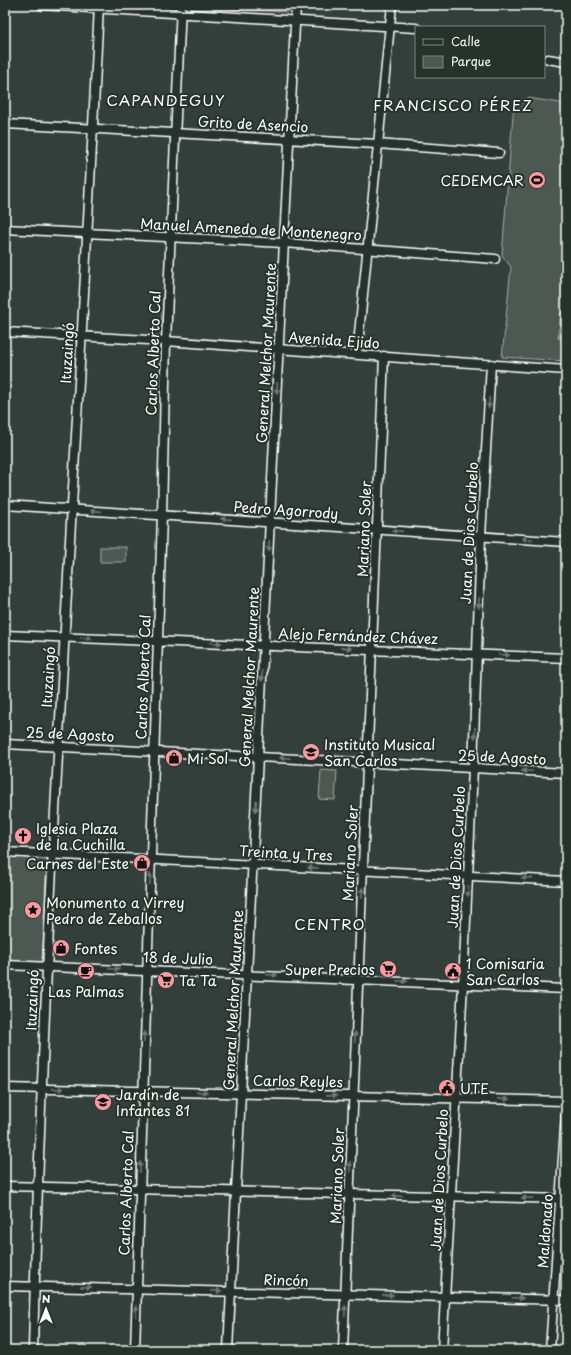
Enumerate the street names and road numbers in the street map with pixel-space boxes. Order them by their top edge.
street label: Grito de Asencio [197,111,309,137]
street label: Manuel Amenedo de Montenegro [140,213,362,245]
street label: General Melchor Maurente [251,262,281,444]
street label: Carlos Alberto Cal [140,290,166,416]
street label: Ituzaingó [55,322,79,384]
street label: Avenida Ejido [288,326,381,354]
street label: Juan de Dios Curbelo [455,461,483,604]
street label: Mariano Soler [352,480,376,578]
street label: Pedro Agorrody [233,496,339,524]
street label: General Melchor Maurente [234,586,264,768]
street label: Carlos Alberto Cal [130,614,156,740]
street label: Alejo Fernández Chávez [278,623,438,649]
street label: Ituzaingó [36,646,60,708]
street label: 25 de Agosto [25,721,115,747]
street label: 25 de Agosto [457,744,547,770]
street label: Juan de Dios Curbelo [442,785,470,928]
street label: Mariano Soler [337,804,363,902]
street label: Treinta y Tres [239,840,333,866]
street label: General Melchor Maurente [218,909,248,1091]
street label: 18 de Julio [143,946,214,970]
street label: Ituzaingó [20,969,44,1031]
street label: Carlos Reyles [253,1070,343,1092]
street label: Juan de Dios Curbelo [425,1108,453,1251]
street label: Mariano Soler [325,1127,349,1225]
street label: Carlos Alberto Cal [113,1130,139,1256]
street label: Maldonado [532,1193,558,1269]
street label: Rincón [263,1269,309,1291]

